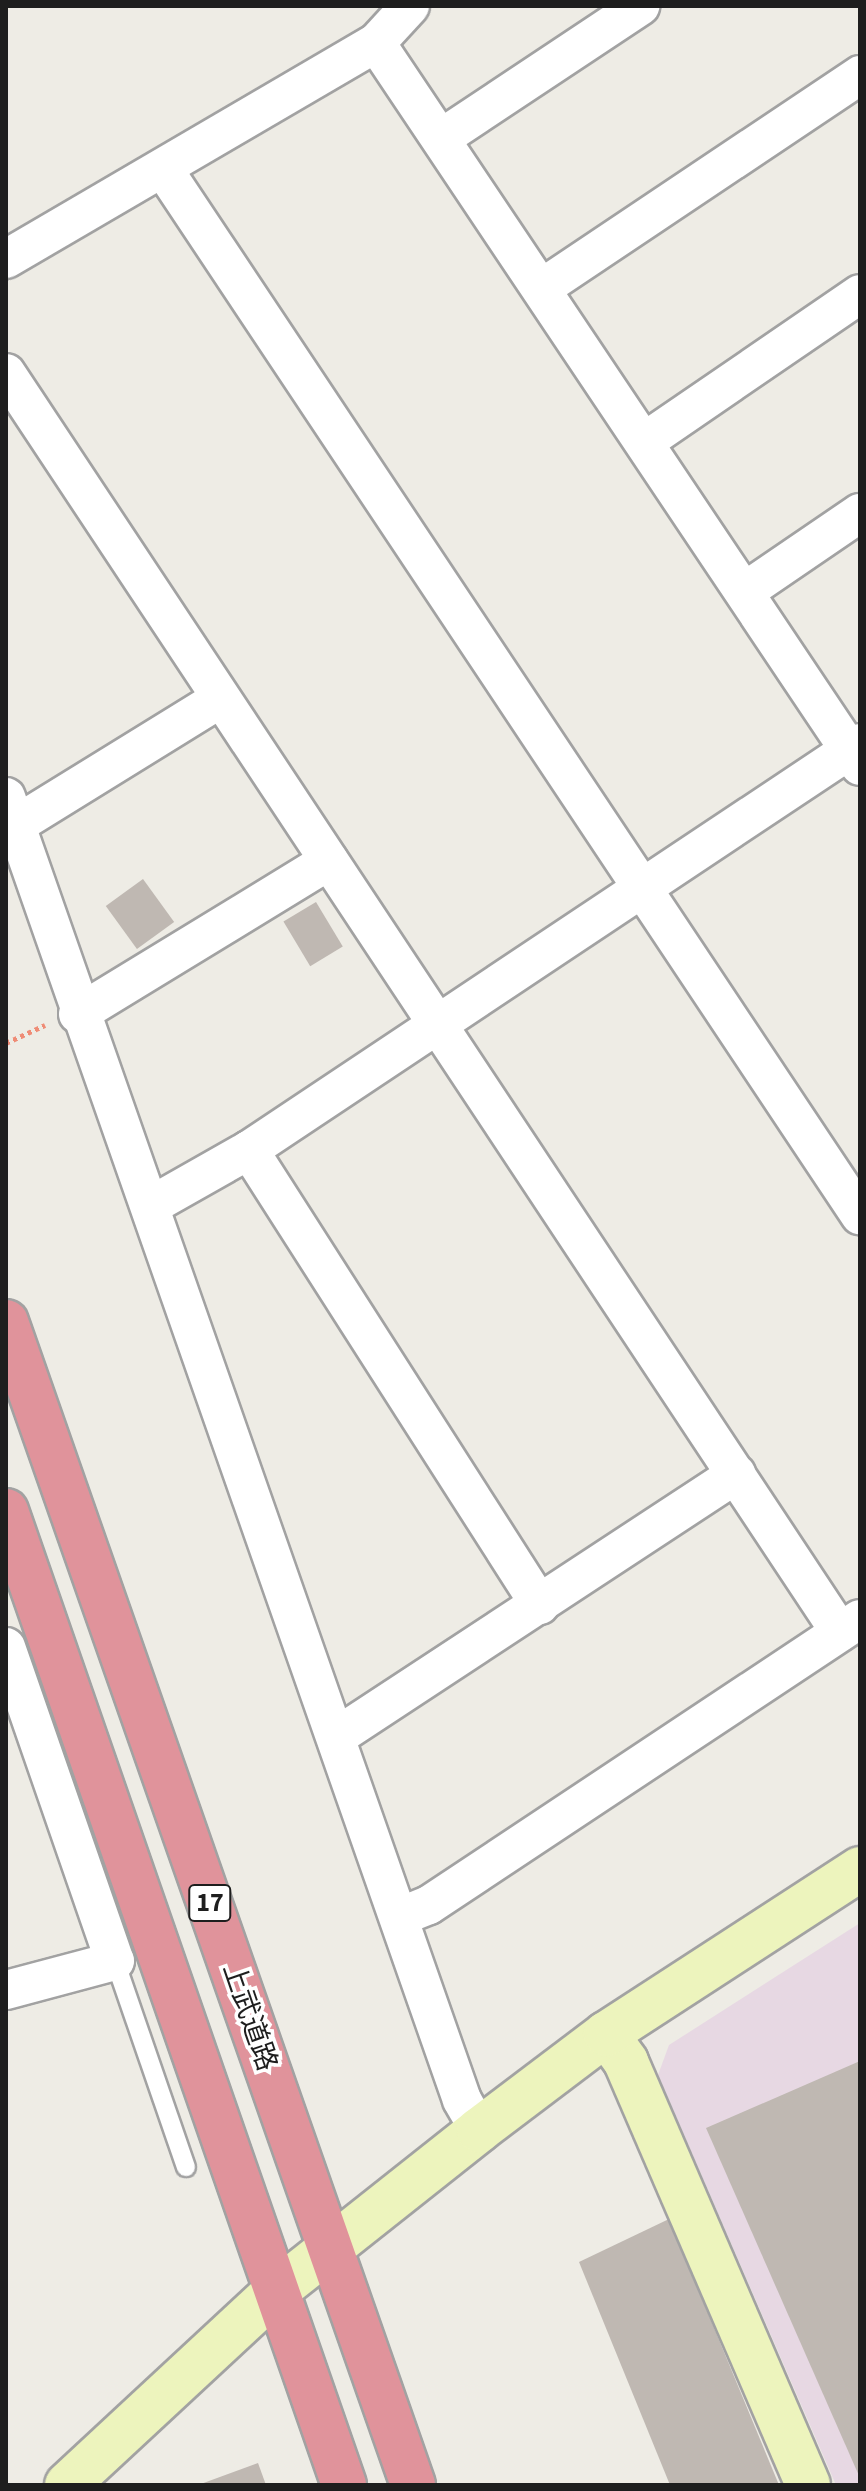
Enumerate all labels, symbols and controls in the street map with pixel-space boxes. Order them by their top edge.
road number: 17 [188,1881,232,1925]
street label: 上武道路 [216,1959,284,2075]

